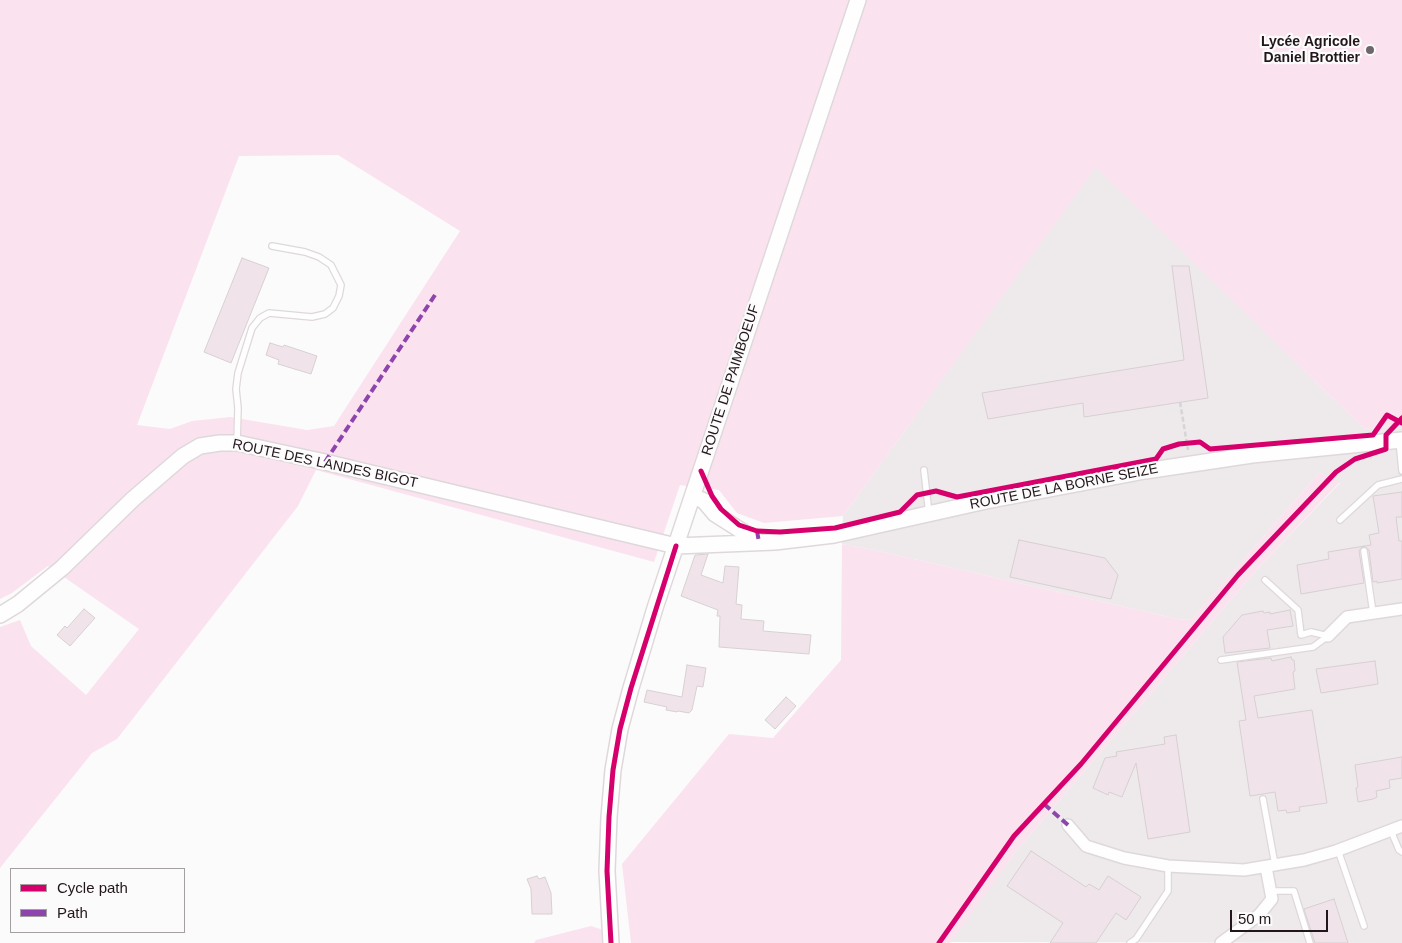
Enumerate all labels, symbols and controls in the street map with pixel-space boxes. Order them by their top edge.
place label: Lycée Agricole Daniel Brottier [1261,34,1360,66]
marker: Lycée Agricole Daniel Brottier [1364,44,1376,56]
street label: ROUTE DE PAIMBOEUF [699,302,763,458]
street label: ROUTE DES LANDES BIGOT [231,436,419,492]
street label: ROUTE DE LA BORNE SEIZE [968,460,1160,514]
legend [10,868,185,933]
text: Cycle path [57,879,128,896]
scale bar [1232,900,1330,932]
text: Path [57,904,88,921]
text: 50 m [1238,910,1271,927]

